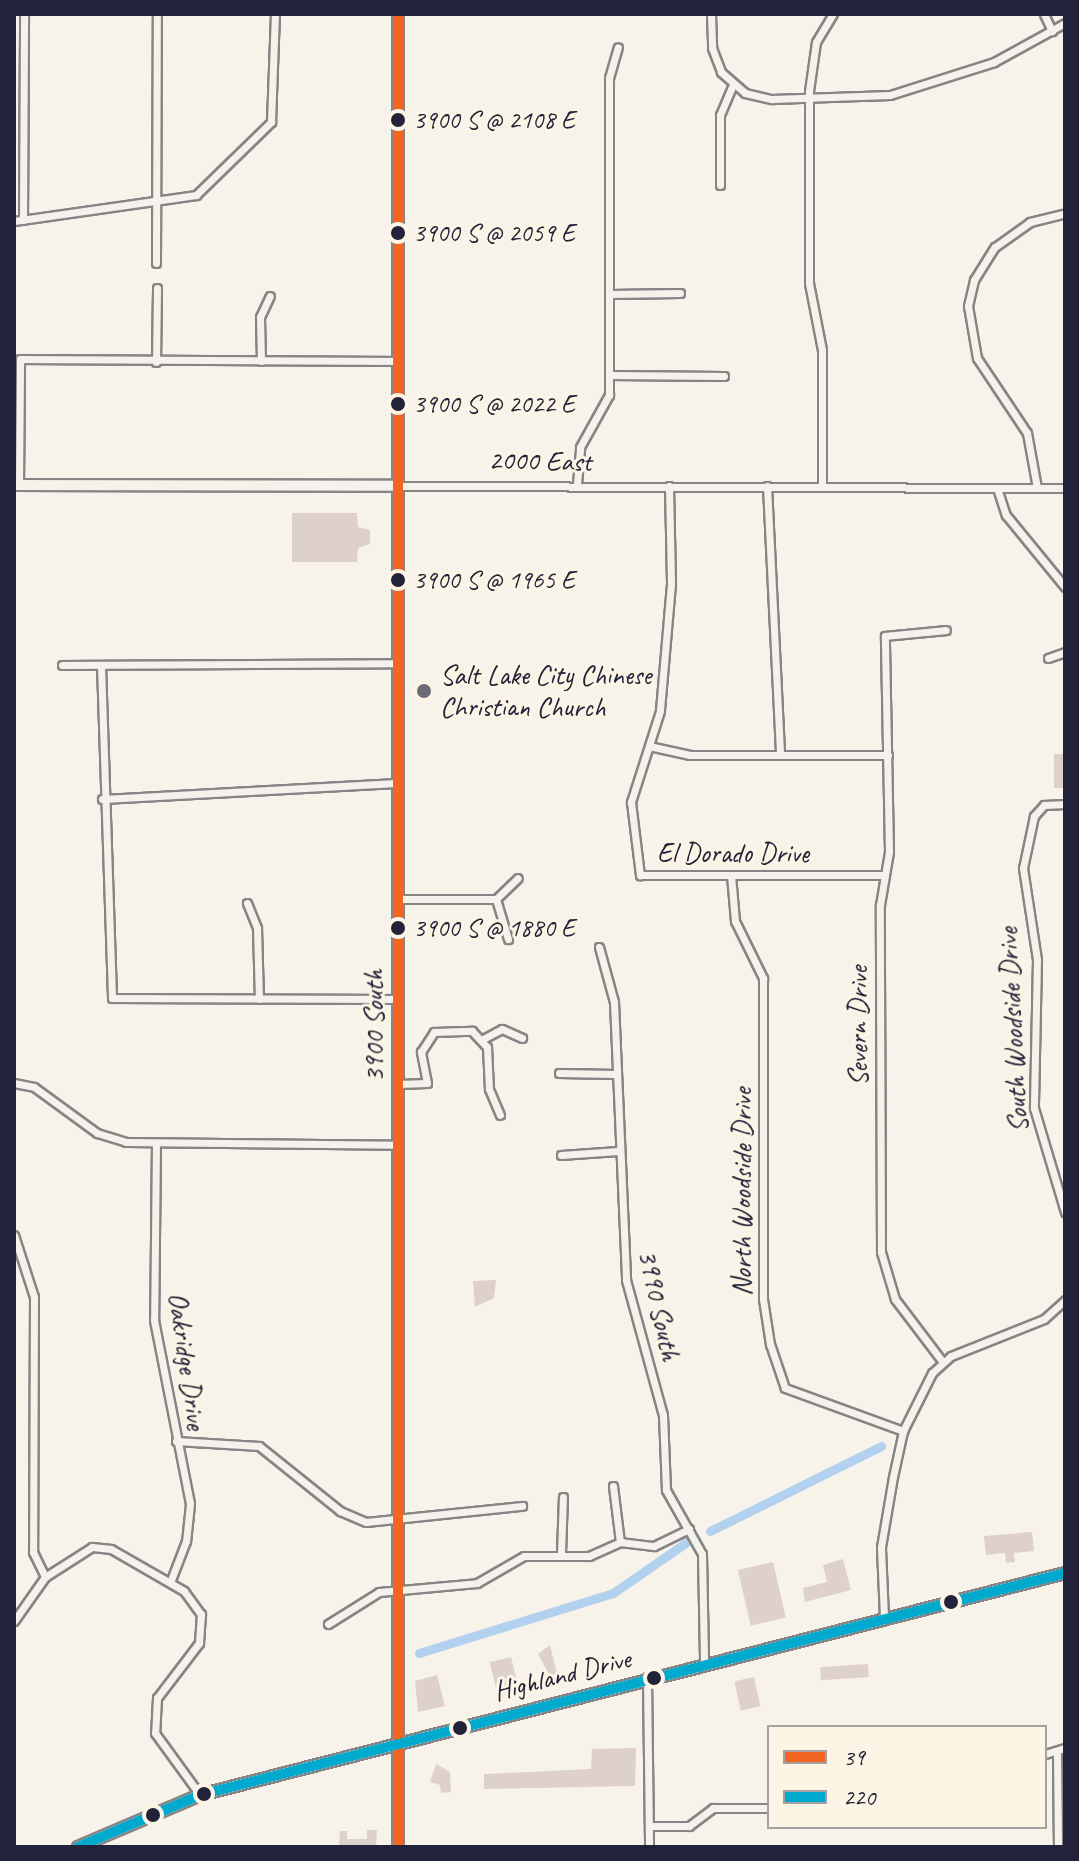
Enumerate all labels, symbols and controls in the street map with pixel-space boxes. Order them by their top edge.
place label: 3900 S @ 2108 E [413,104,575,136]
marker: 3900 S @ 2108 E [390,112,406,128]
place label: 3900 S @ 2059 E [413,217,575,249]
marker: 3900 S @ 2059 E [390,225,406,241]
place label: 3900 S @ 2022 E [413,388,575,420]
marker: 3900 S @ 2022 E [390,396,406,412]
street label: 2000 East [488,443,592,479]
place label: 3900 S @ 1965 E [413,564,575,596]
marker: 3900 S @ 1965 E [390,572,406,588]
place label: Salt Lake City Chinese Christian Church [440,658,652,724]
marker: Salt Lake City Chinese Christian Church [415,682,433,700]
street label: El Dorado Drive [657,836,809,870]
place label: 3900 S @ 1880 E [413,912,575,944]
marker: 3900 S @ 1880 E [390,920,406,936]
street label: South Woodside Drive [991,927,1035,1133]
street label: Severn Drive [841,966,875,1086]
street label: 3900 South [357,970,391,1082]
street label: North Woodside Drive [725,1088,759,1296]
street label: 3990 South [631,1246,687,1364]
street label: Oakridge Drive [161,1290,213,1432]
unlabelled marker [943,1594,959,1610]
street label: Highland Drive [490,1642,634,1708]
unlabelled marker [646,1670,662,1686]
unlabelled marker [452,1720,468,1736]
legend [767,1725,1047,1829]
text: 39 [843,1742,865,1772]
text: 220 [843,1782,875,1812]
unlabelled marker [196,1786,212,1802]
unlabelled marker [145,1807,161,1823]

